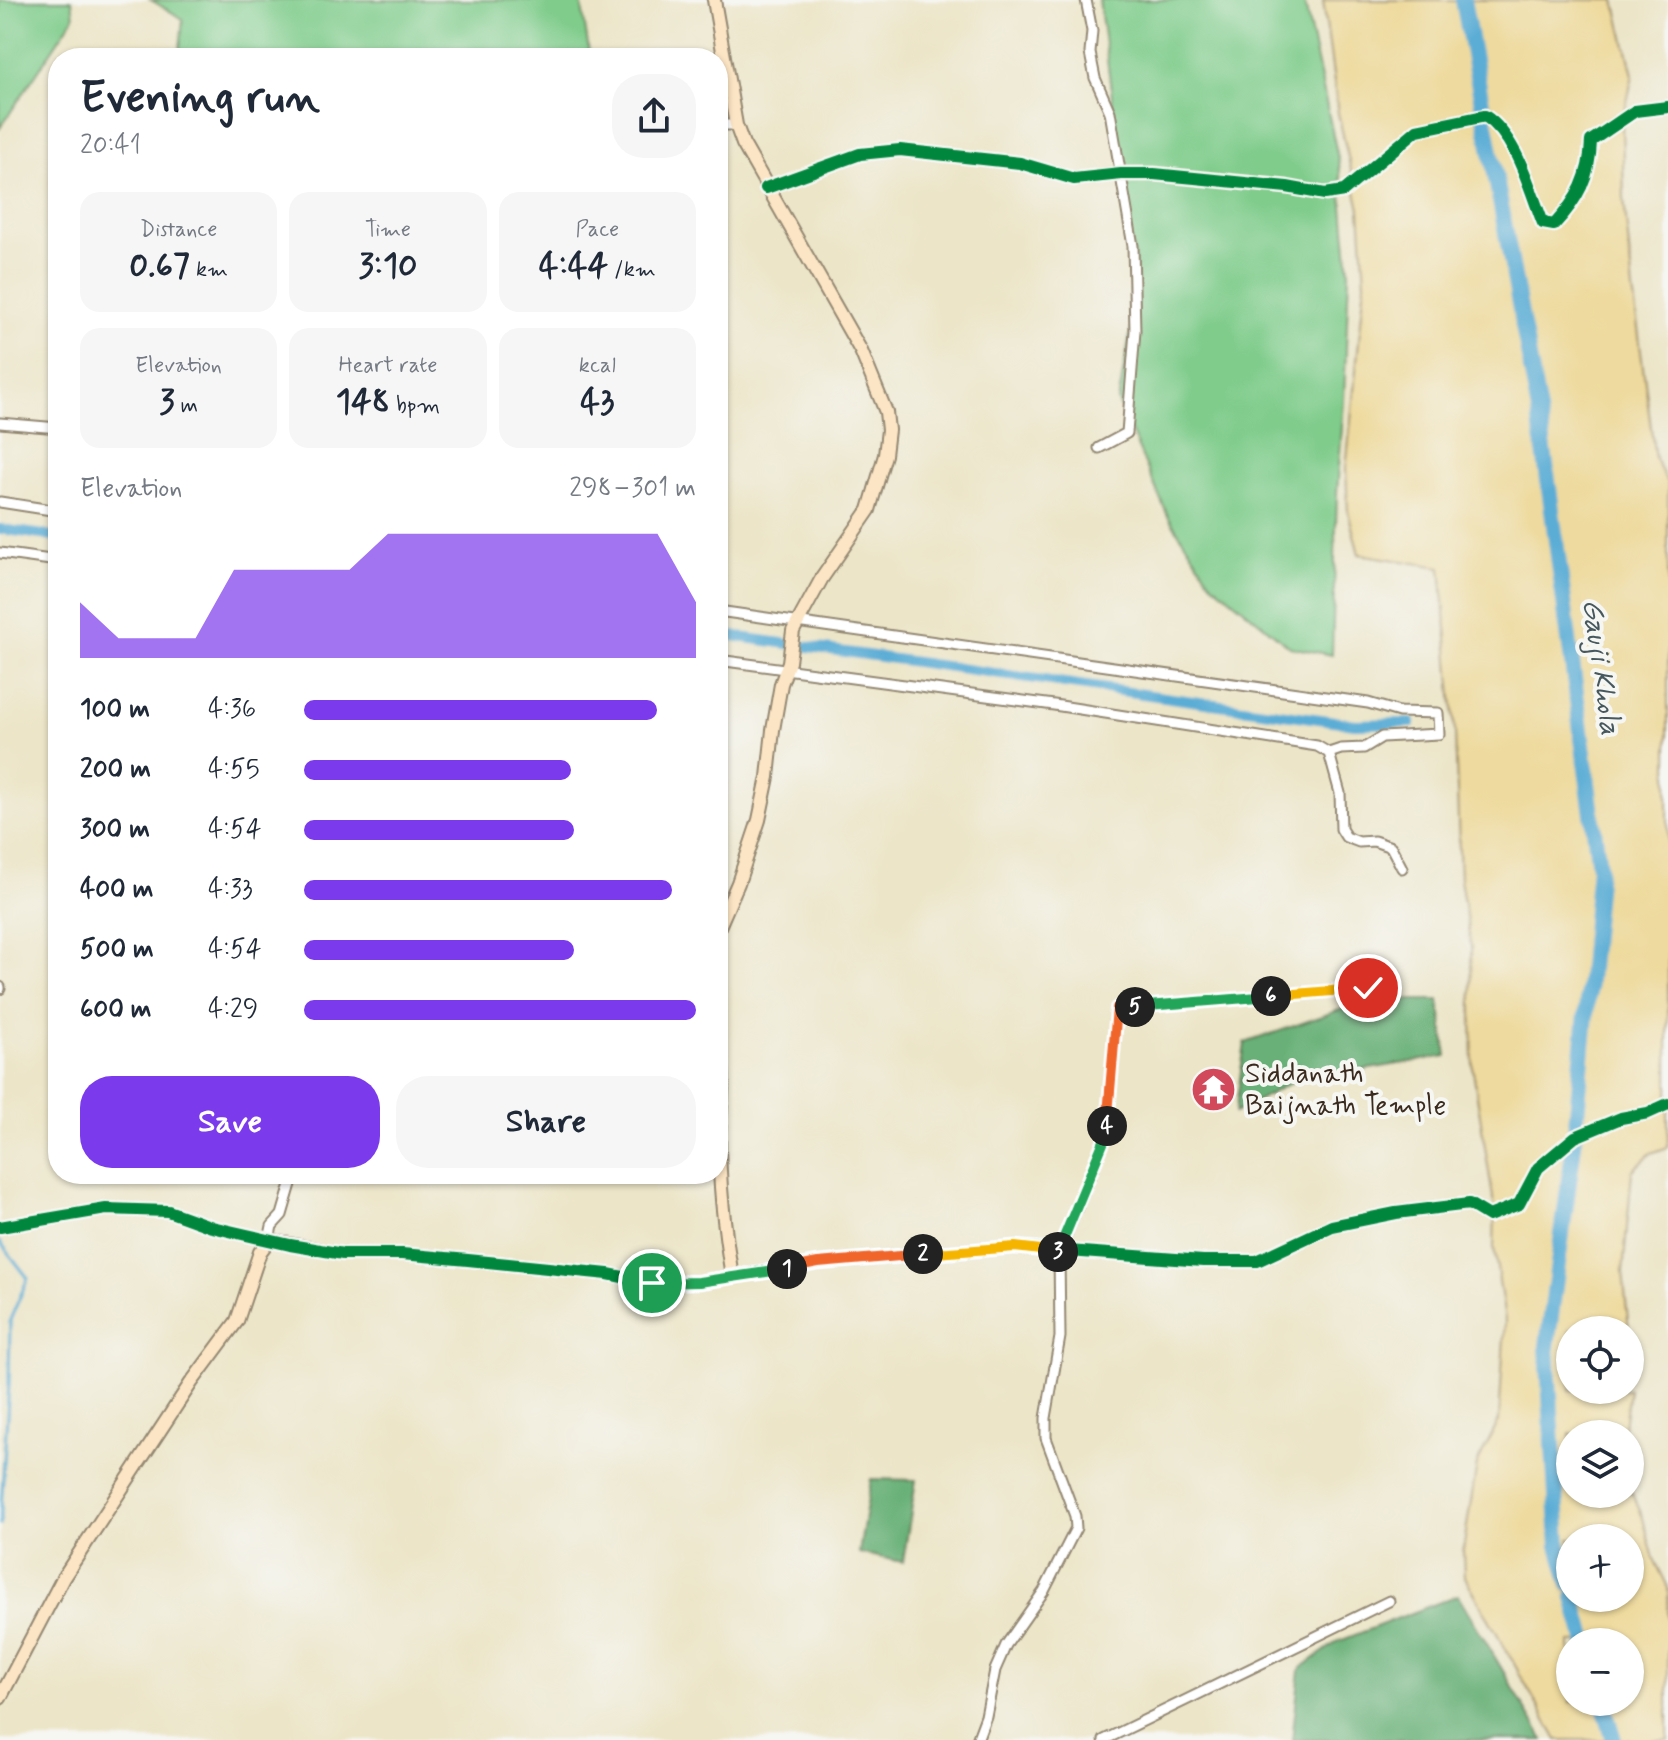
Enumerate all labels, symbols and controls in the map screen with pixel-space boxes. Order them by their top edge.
text: Evening run [80,70,320,128]
button: share [612,74,696,158]
text: 20:41 [80,129,141,163]
text: Distance [140,216,217,244]
text: Time [365,216,411,244]
text: Pace [575,216,619,244]
text: 0.67 [129,244,190,289]
text: 3:10 [358,244,418,289]
text: 4:44 [539,244,608,289]
text: km [190,256,228,284]
text: /km [608,256,656,284]
text: Elevation [135,352,222,380]
text: Heart rate [339,352,437,380]
text: kcal [579,352,616,380]
text: 3 [159,380,175,425]
text: 148 [336,380,390,425]
text: 43 [580,380,614,425]
text: m [175,392,198,420]
text: bpm [390,392,440,420]
text: Elevation [80,472,182,506]
text: 298–301 m [569,472,696,506]
water label: Gauji Khola [1572,596,1630,738]
text: 100 m [80,693,150,727]
text: 4:36 [208,693,256,727]
text: 200 m [80,753,151,787]
text: 4:55 [208,753,260,787]
text: 300 m [80,813,150,847]
text: 4:54 [208,813,261,847]
text: 400 m [80,873,153,907]
text: 4:33 [208,873,253,907]
text: 500 m [80,933,154,967]
text: 4:54 [208,933,261,967]
pin [1334,954,1402,1022]
icon: check [1346,966,1390,1010]
pin: 6 [1251,976,1291,1016]
text: 6 [1265,982,1277,1010]
pin: 5 [1115,987,1155,1027]
text: 600 m [80,993,152,1027]
text: 4:29 [208,993,258,1027]
text: 5 [1128,993,1142,1021]
place label: Siddanath Baijnath Temple [1245,1056,1446,1125]
temple icon: Siddanath Baijnath Temple [1190,1066,1238,1114]
button: Save [80,1076,380,1168]
button: Share [396,1076,696,1168]
pin: 4 [1087,1106,1127,1146]
text: 4 [1101,1112,1113,1140]
pin: 3 [1038,1232,1078,1272]
pin: 2 [903,1234,943,1274]
text: 3 [1053,1238,1063,1266]
text: 2 [918,1240,928,1268]
pin [618,1249,686,1317]
pin: 1 [767,1249,807,1289]
text: 1 [782,1255,792,1283]
icon: arrive [630,1261,674,1305]
map controls [1556,1316,1644,1716]
button: locate [1556,1316,1644,1404]
button: layers [1556,1420,1644,1508]
button: + [1556,1524,1644,1612]
button: − [1556,1628,1644,1716]

